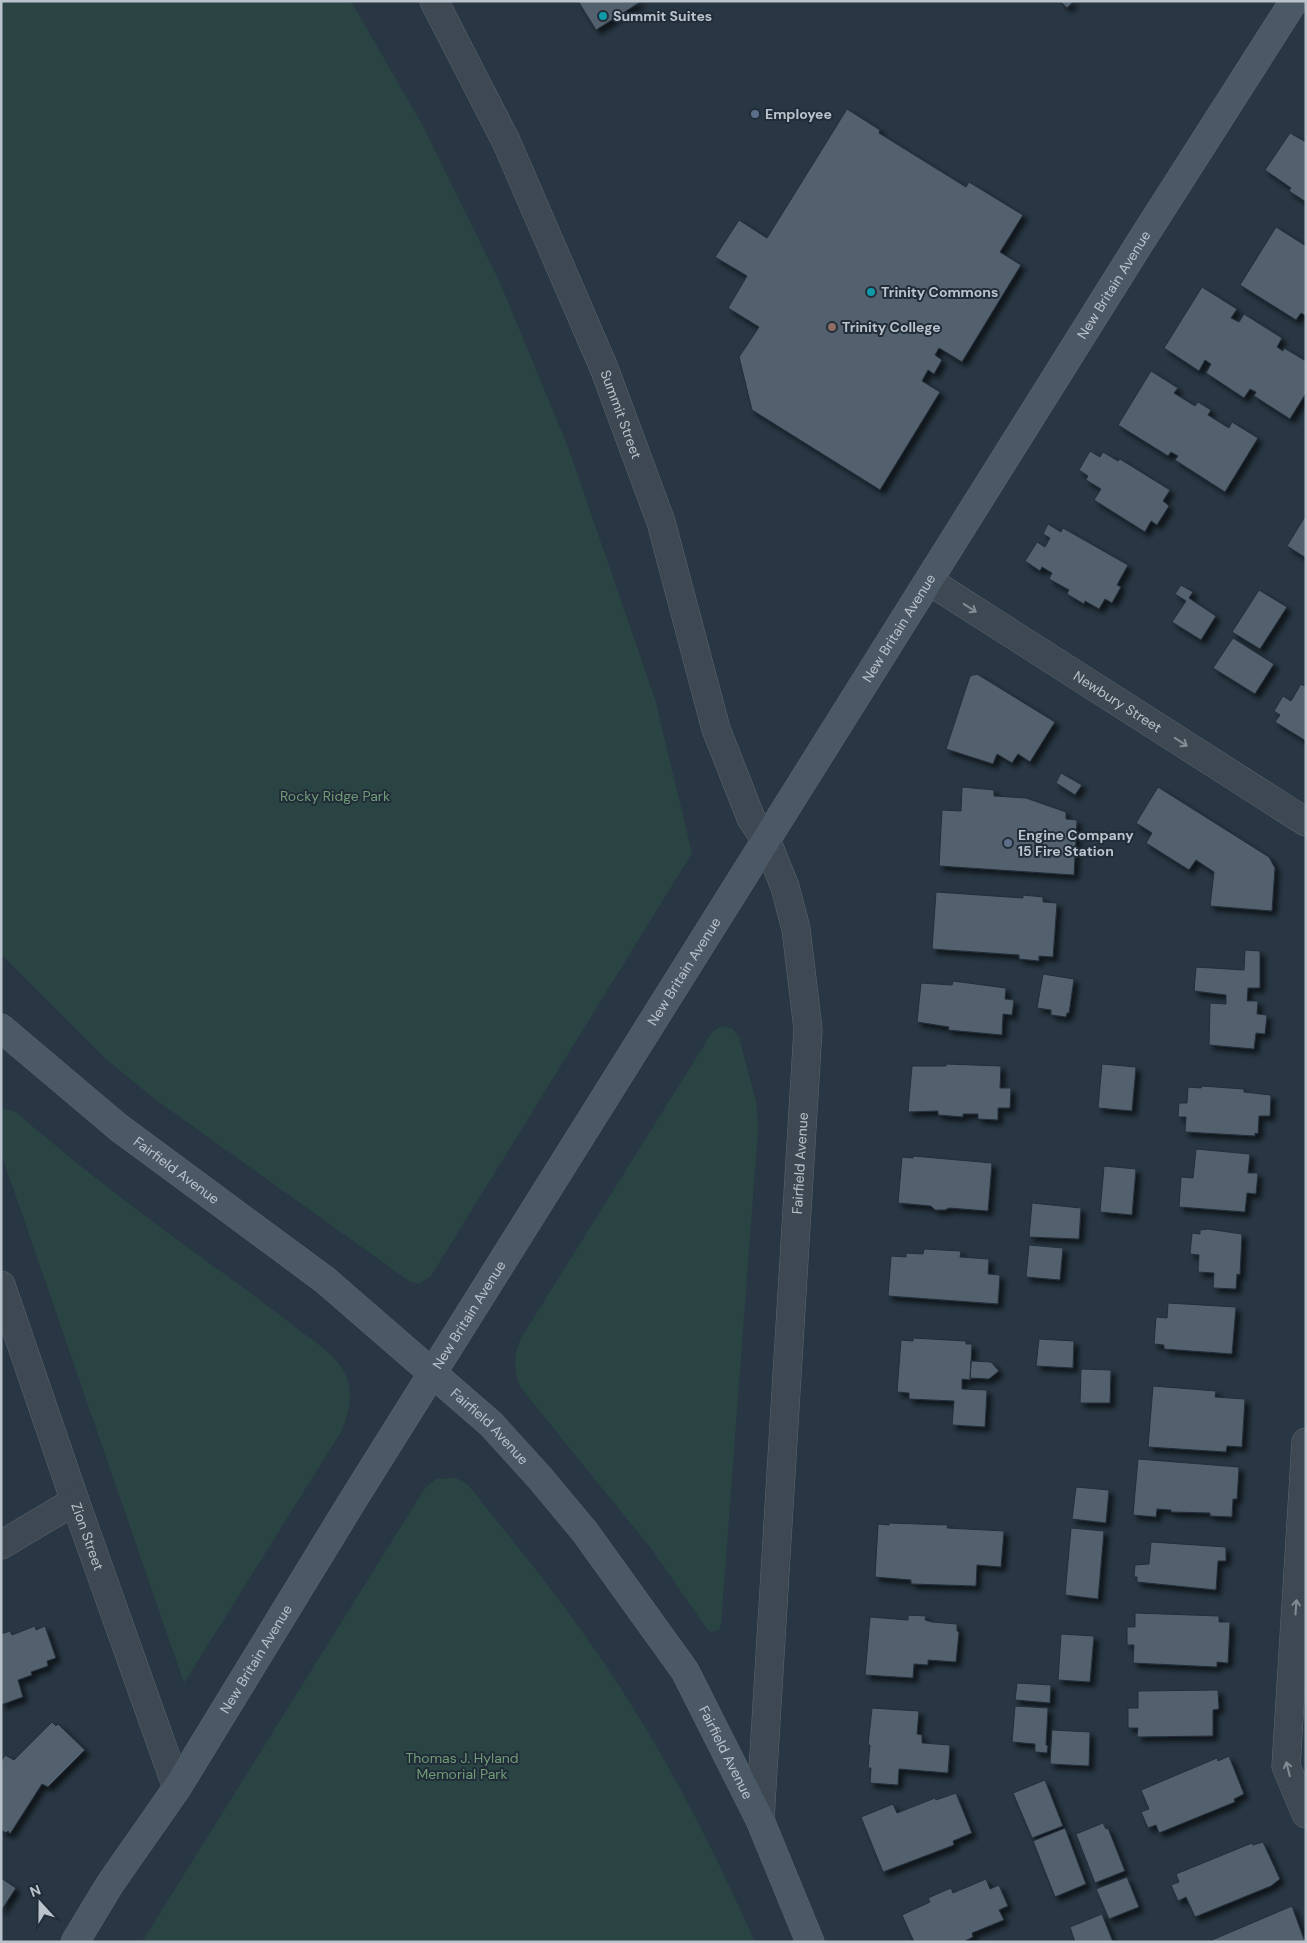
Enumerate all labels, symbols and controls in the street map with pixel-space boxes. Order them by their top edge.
place label: Summit Suites [613,7,712,25]
marker: Summit Suites [597,10,609,22]
place label: Employee [765,105,832,123]
marker: Employee [749,108,761,120]
street label: New Britain Avenue [1073,227,1154,342]
place label: Trinity Commons [881,283,998,301]
marker: Trinity Commons [865,286,877,298]
place label: Trinity College [842,318,941,336]
marker: Trinity College [826,321,838,333]
street label: Summit Street [596,367,646,461]
street label: New Britain Avenue [858,570,939,686]
one-way arrow [963,602,977,613]
street label: Newbury Street [1070,667,1165,737]
one-way arrow [1173,737,1187,747]
park label: Rocky Ridge Park [280,787,390,805]
place label: Engine Company 15 Fire Station [1018,826,1134,860]
marker: Engine Company 15 Fire Station [1002,837,1014,849]
street label: New Britain Avenue [643,914,725,1029]
street label: Fairfield Avenue [788,1112,812,1215]
street label: Fairfield Avenue [130,1133,223,1208]
street label: New Britain Avenue [428,1257,510,1372]
street label: Fairfield Avenue [447,1384,532,1468]
street label: Zion Street [67,1500,108,1573]
one-way arrow [1291,1599,1300,1615]
street label: New Britain Avenue [216,1601,296,1717]
street label: Fairfield Avenue [695,1703,757,1802]
park label: Thomas J. Hyland Memorial Park [405,1749,519,1783]
one-way arrow [1283,1761,1292,1777]
north arrow [15,1878,65,1928]
text: N [27,1881,43,1901]

